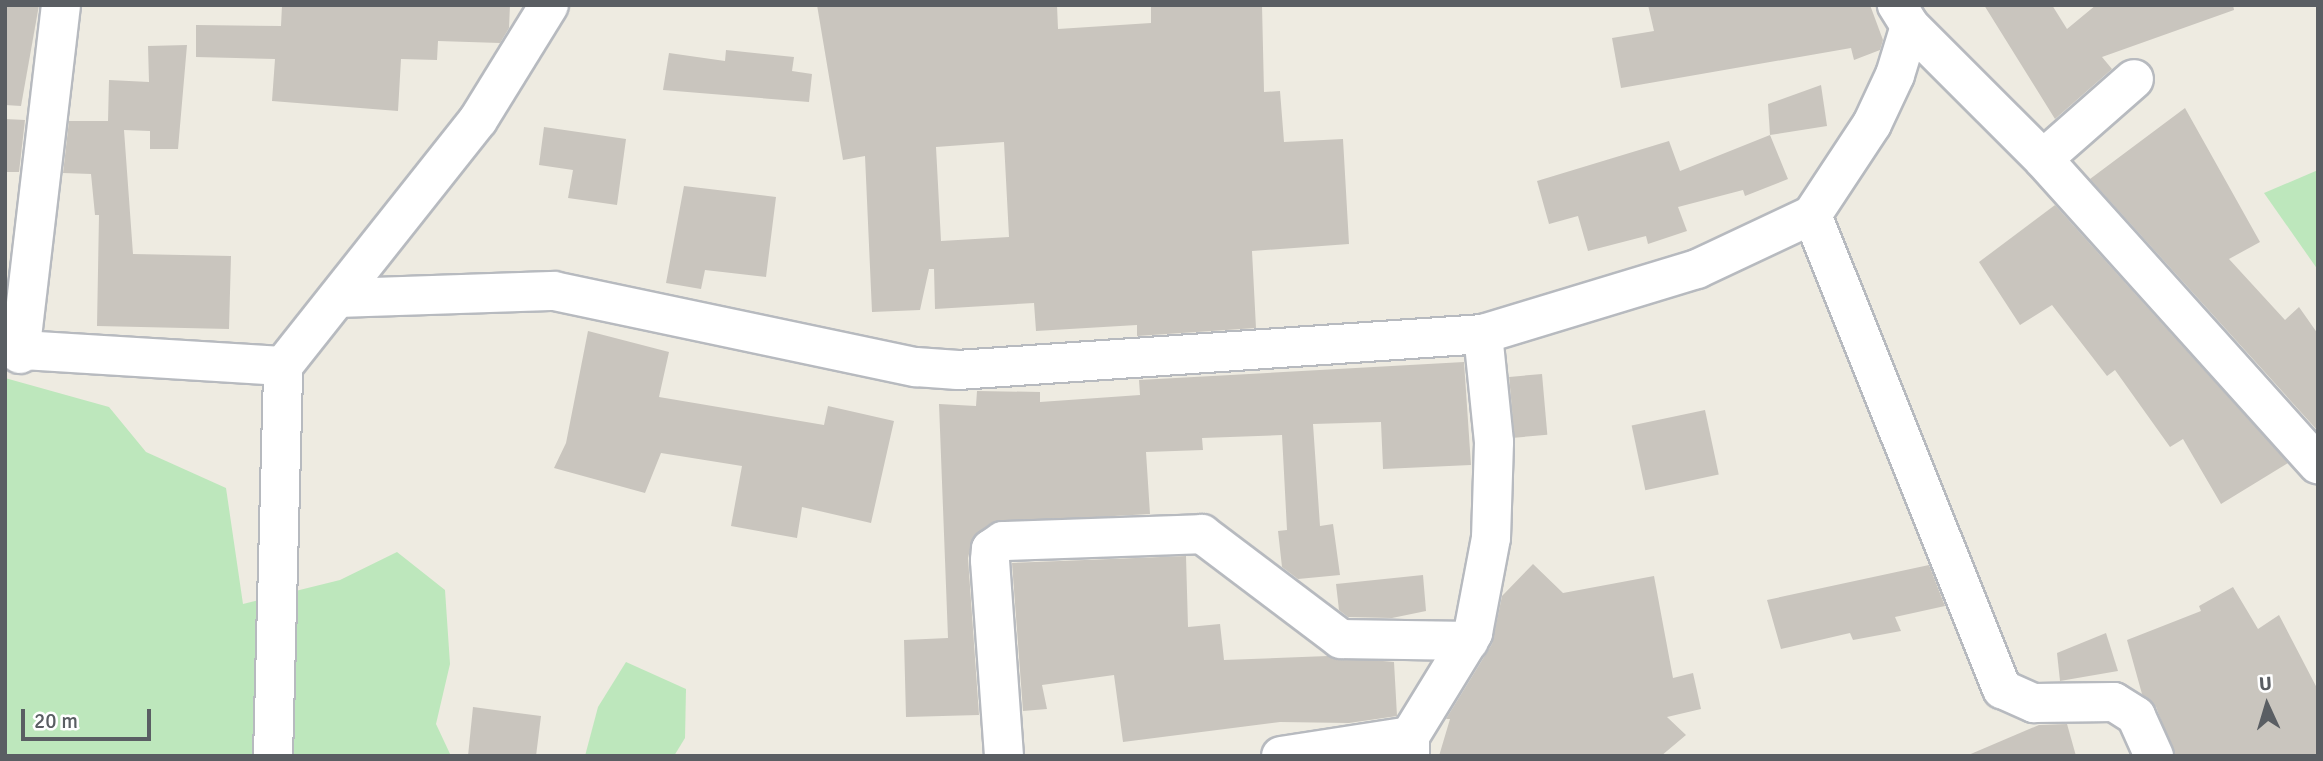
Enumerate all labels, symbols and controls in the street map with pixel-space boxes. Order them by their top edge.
north arrow [2232,670,2302,740]
text: U [2258,672,2273,696]
scale bar [24,694,154,738]
text: 20 m [34,708,78,734]

